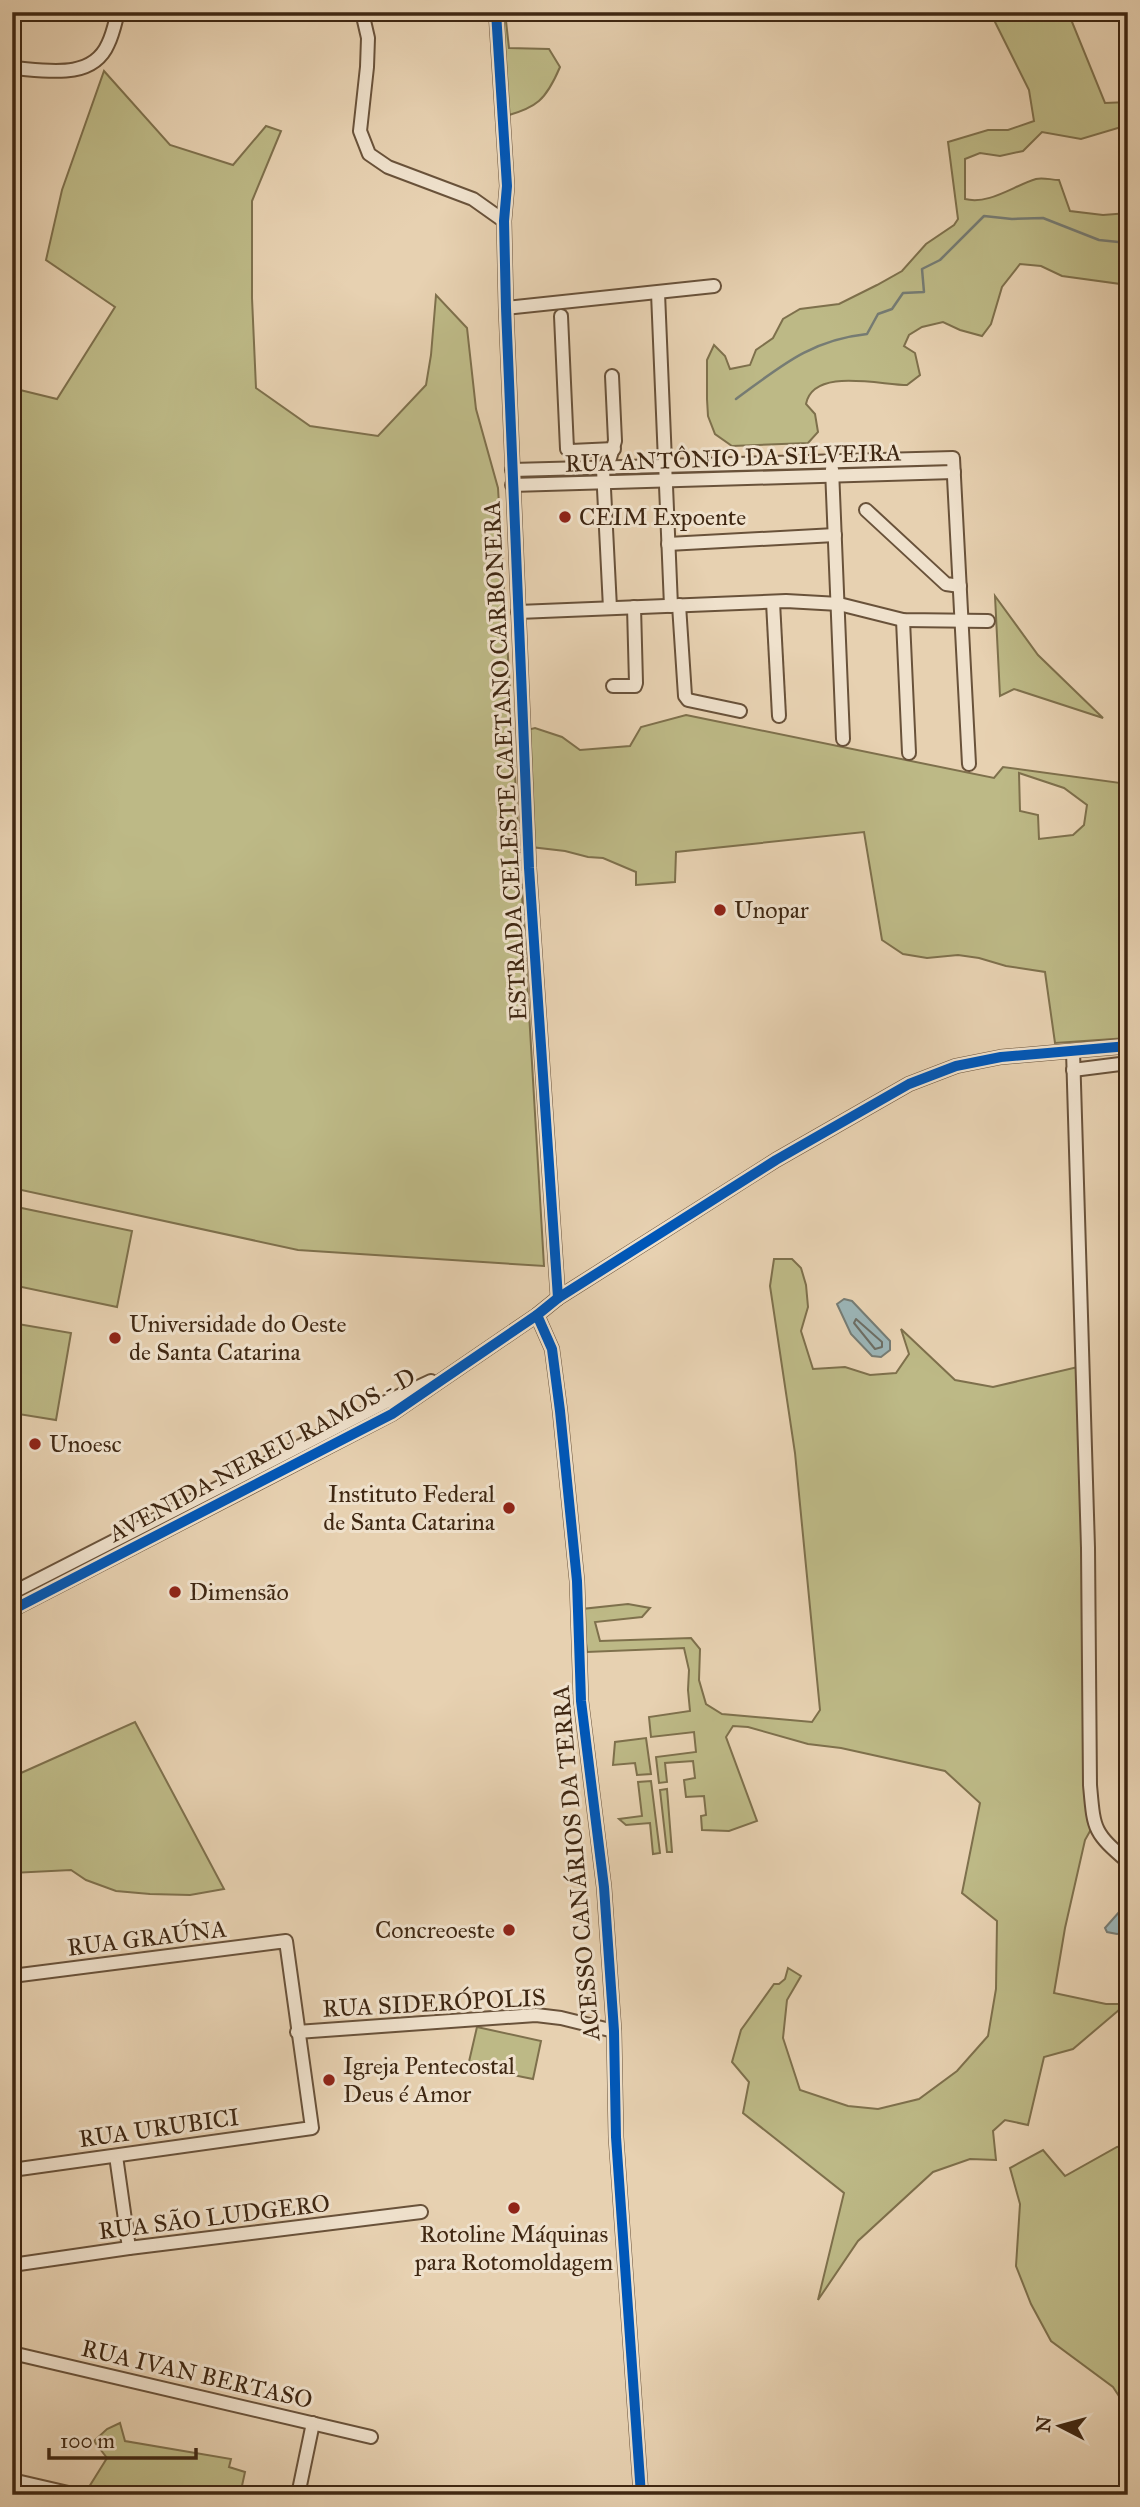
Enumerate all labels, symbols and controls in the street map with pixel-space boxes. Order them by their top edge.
street label: RUA ANTÔNIO DA SILVEIRA [564,437,902,479]
street label: ESTRADA CELESTE CAETANO CARBONERA [476,500,534,1022]
place label: CEIM Expoente [579,502,746,532]
marker: CEIM Expoente [557,509,573,525]
place label: Unopar [734,895,809,925]
marker: Unopar [712,902,728,918]
place label: Universidade do Oeste de Santa Catarina [129,1309,347,1367]
marker: Universidade do Oeste de Santa Catarina [107,1330,123,1346]
street label: AVENIDA NEREU RAMOS - D [103,1361,420,1549]
place label: Unoesc [49,1429,122,1459]
marker: Unoesc [27,1436,43,1452]
place label: Instituto Federal de Santa Catarina [323,1479,496,1537]
marker: Instituto Federal de Santa Catarina [501,1500,517,1516]
place label: Dimensão [189,1577,289,1607]
marker: Dimensão [167,1584,183,1600]
street label: ACESSO CANÁRIOS DA TERRA [546,1684,607,2043]
street label: RUA GRAÚNA [66,1913,228,1963]
place label: Concreoeste [375,1915,495,1945]
marker: Concreoeste [501,1922,517,1938]
street label: RUA SIDERÓPOLIS [322,1982,546,2024]
place label: Igreja Pentecostal Deus é Amor [343,2051,516,2109]
marker: Igreja Pentecostal Deus é Amor [321,2072,337,2088]
street label: RUA URUBICI [77,2102,241,2154]
street label: RUA SÃO LUDGERO [97,2188,331,2246]
marker: Rotoline Máquinas para Rotomoldagem [506,2200,522,2216]
place label: Rotoline Máquinas para Rotomoldagem [414,2219,613,2277]
street label: RUA IVAN BERTASO [78,2333,316,2415]
north arrow [1024,2392,1094,2462]
text: N [1031,2415,1056,2433]
scale bar [49,2416,196,2460]
text: 100 m [60,2428,115,2454]

